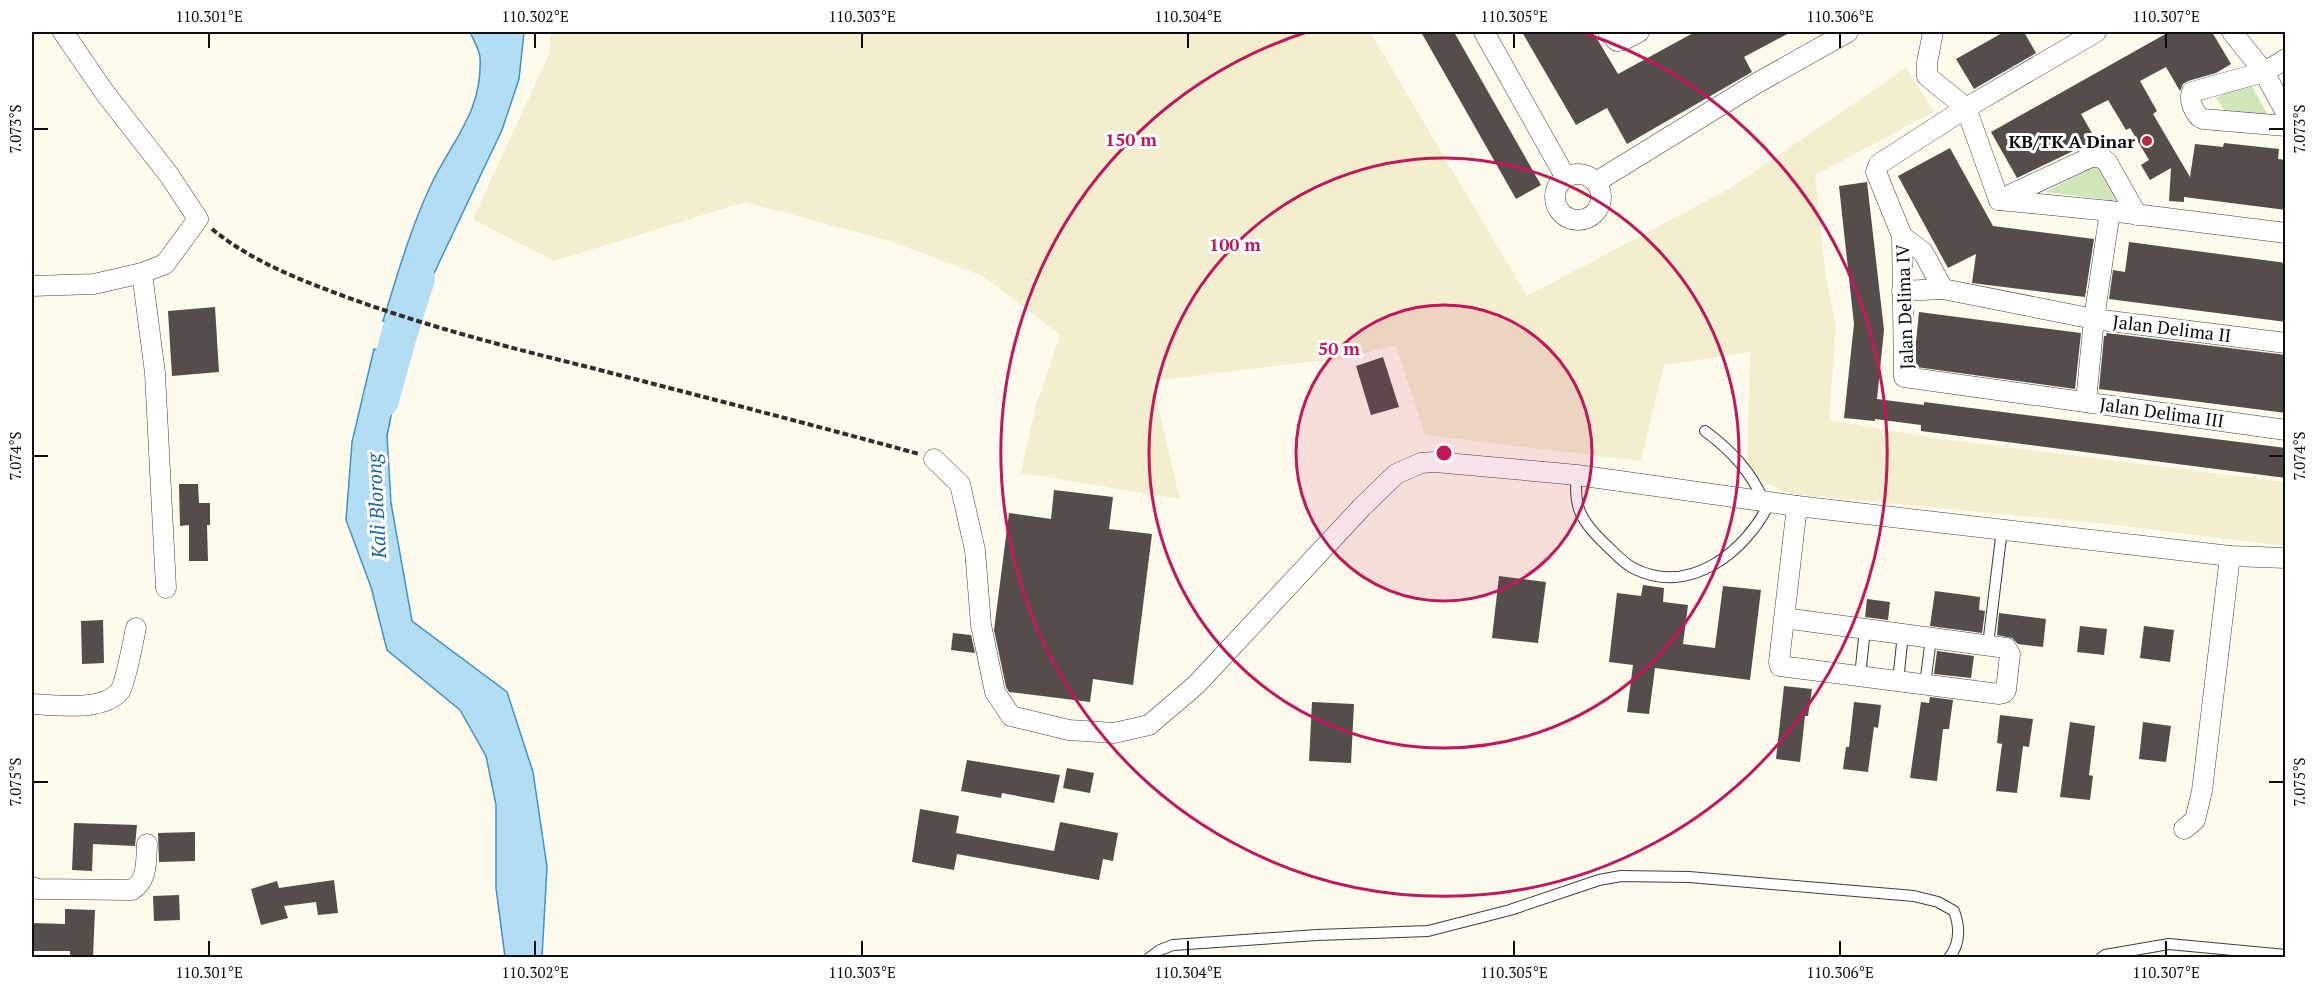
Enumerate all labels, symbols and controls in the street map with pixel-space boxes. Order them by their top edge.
text: 110.301°E [175,6,243,26]
text: 110.302°E [501,6,569,26]
text: 110.303°E [828,6,896,26]
text: 110.304°E [1154,6,1222,26]
text: 110.305°E [1480,6,1548,26]
text: 110.306°E [1806,6,1874,26]
text: 110.307°E [2132,6,2200,26]
text: 7.073°S [5,104,25,154]
text: 7.073°S [2289,104,2309,154]
text: 150 m [1105,127,1157,151]
place label: KB/TK A Dinar [2008,129,2135,153]
marker: KB/TK A Dinar [2140,134,2154,148]
text: 100 m [1209,232,1261,256]
street label: Jalan Delima IV [1890,243,1918,370]
street label: Jalan Delima II [2111,309,2233,347]
text: 50 m [1318,336,1360,360]
street label: Jalan Delima III [2098,391,2226,433]
text: 7.074°S [5,431,25,481]
text: 7.074°S [2289,431,2309,481]
centre of rings [1434,443,1454,463]
water label: Kali Blorong [360,451,392,560]
text: 7.075°S [5,757,25,807]
text: 7.075°S [2289,757,2309,807]
text: 110.301°E [175,962,243,982]
text: 110.302°E [501,962,569,982]
text: 110.303°E [828,962,896,982]
text: 110.304°E [1154,962,1222,982]
text: 110.305°E [1480,962,1548,982]
text: 110.306°E [1806,962,1874,982]
text: 110.307°E [2132,962,2200,982]

